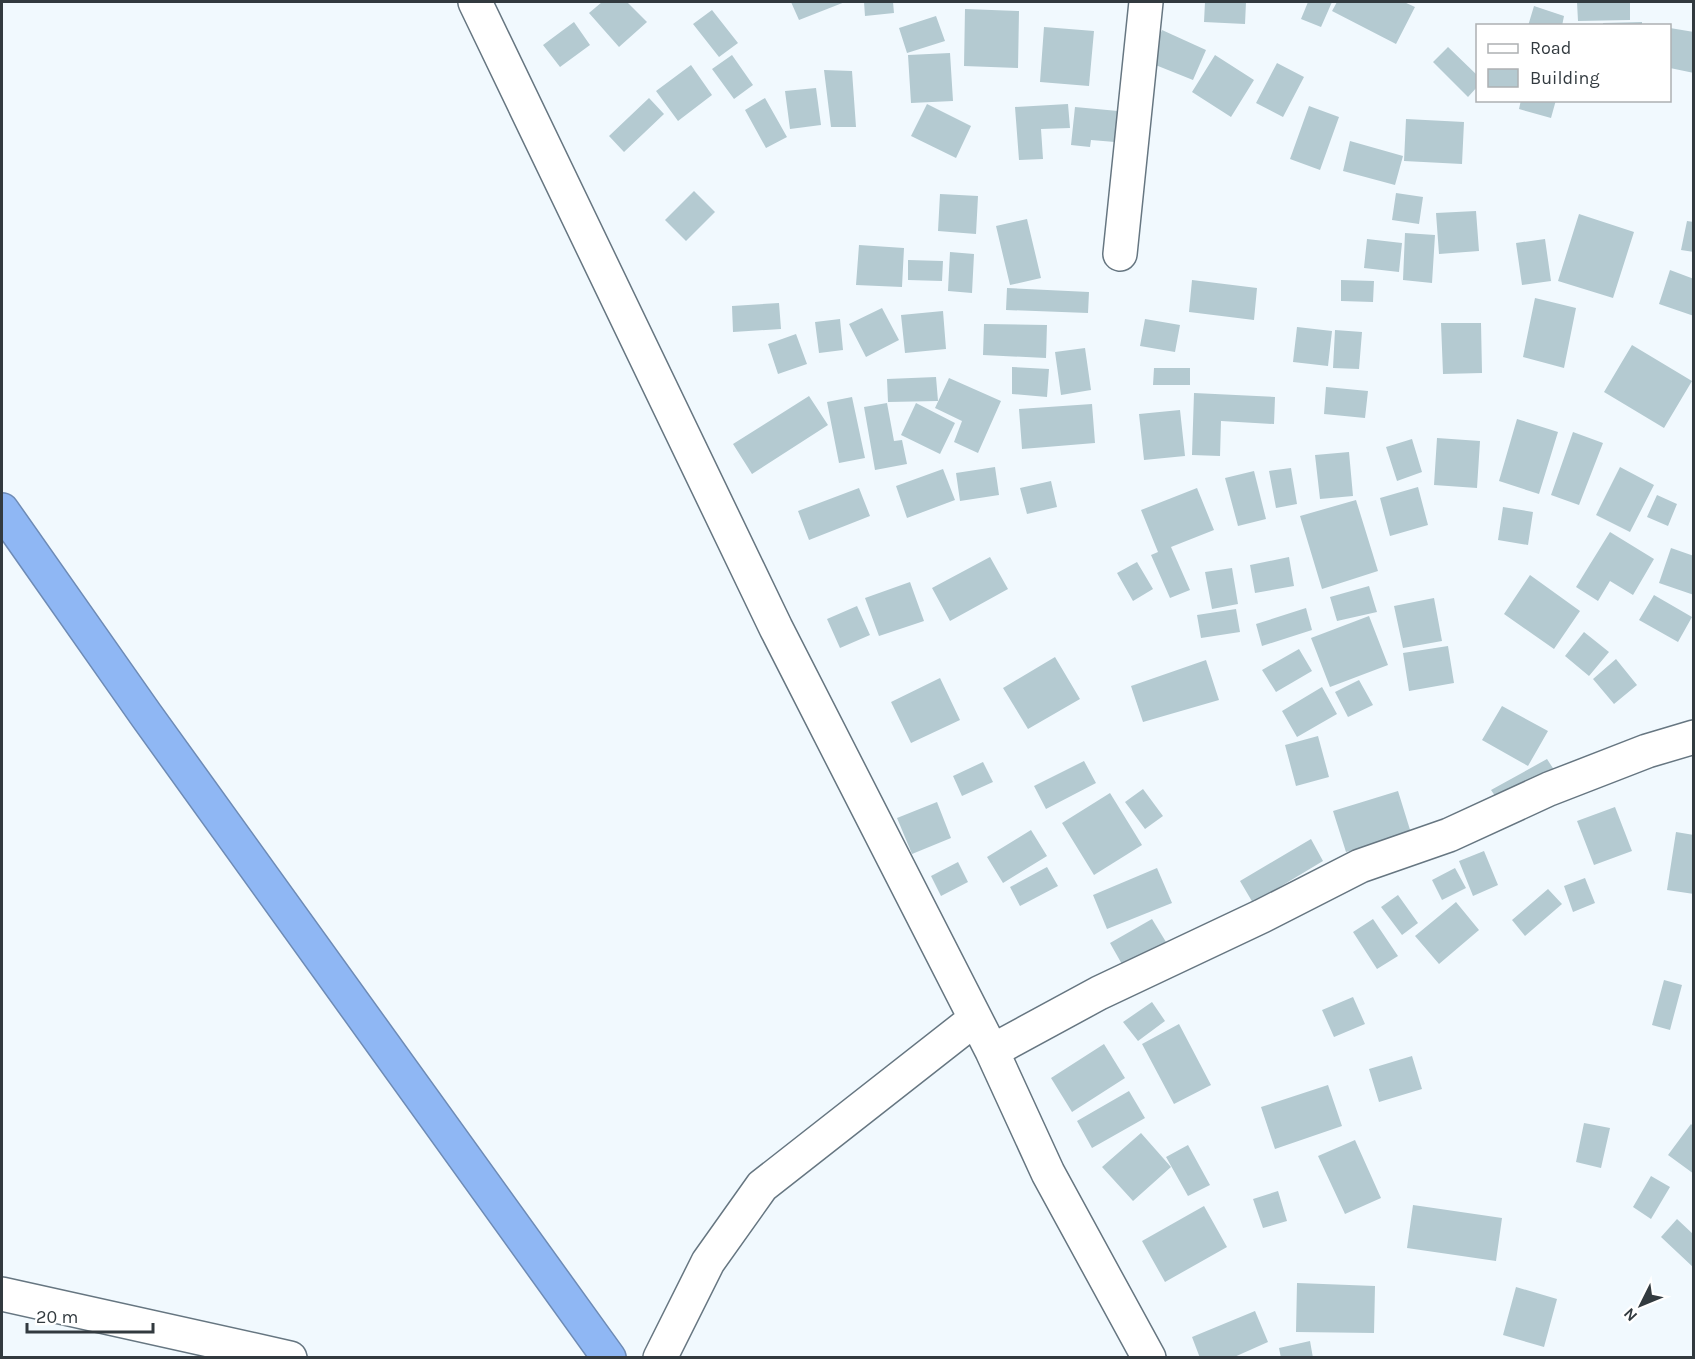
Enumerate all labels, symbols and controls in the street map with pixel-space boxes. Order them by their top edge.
legend [1476,24,1671,102]
text: Road [1530,37,1571,59]
text: Building [1530,67,1600,89]
north arrow [1611,1275,1671,1335]
scale bar [27,1296,153,1334]
text: N [1620,1304,1641,1326]
text: 20 m [36,1306,78,1328]

